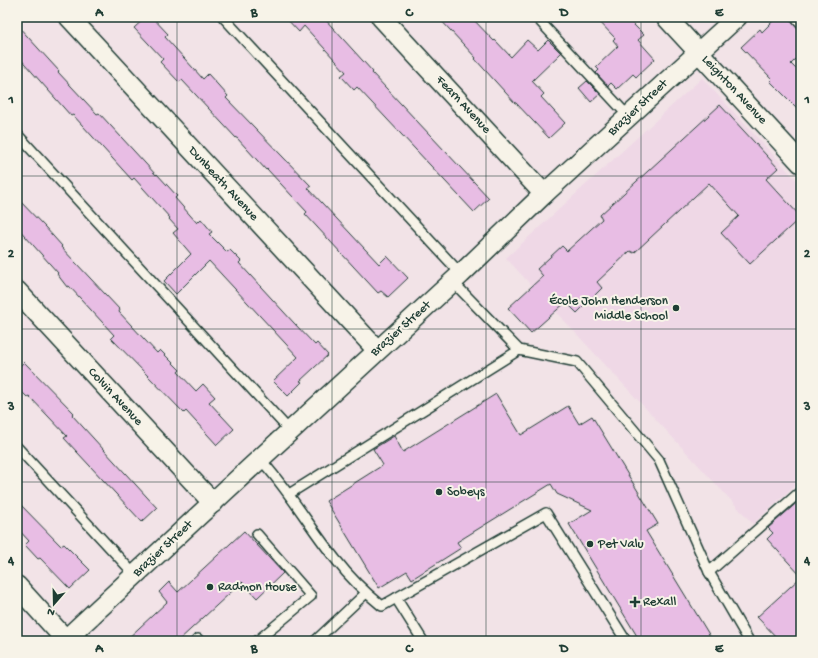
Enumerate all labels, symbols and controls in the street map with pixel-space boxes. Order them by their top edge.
text: A [94,6,104,21]
text: B [250,6,259,21]
text: C [404,6,414,21]
text: D [559,6,569,21]
text: E [715,6,724,21]
street label: Leighton Avenue [698,52,770,128]
street label: Fearn Avenue [432,72,494,137]
street label: Brazier Street [604,75,672,140]
text: 1 [7,93,14,108]
text: 1 [803,93,810,108]
street label: Dunbeath Avenue [184,143,261,224]
text: 2 [8,247,15,262]
text: 2 [804,247,811,262]
place label: École John Henderson Middle School [549,293,669,324]
street label: Brazier Street [367,297,436,361]
marker: École John Henderson Middle School [671,303,681,313]
street label: Colvin Avenue [84,365,146,429]
text: 3 [7,400,15,415]
text: 3 [803,400,811,415]
place label: Sobeys [447,485,486,500]
marker: Sobeys [434,487,444,497]
street label: Brazier Street [129,516,197,581]
place label: Pet Valu [597,537,644,552]
marker: Pet Valu [585,539,595,549]
text: 4 [7,554,15,569]
text: 4 [803,554,811,569]
place label: Radmon House [218,580,297,595]
marker: Radmon House [205,582,215,592]
north arrow [34,584,74,624]
place label: Rexall [643,595,676,610]
marker: Rexall [630,597,640,607]
text: N [46,605,57,618]
text: A [94,642,104,657]
text: B [250,642,259,657]
text: C [404,642,414,657]
text: D [559,642,569,657]
text: E [715,642,724,657]

